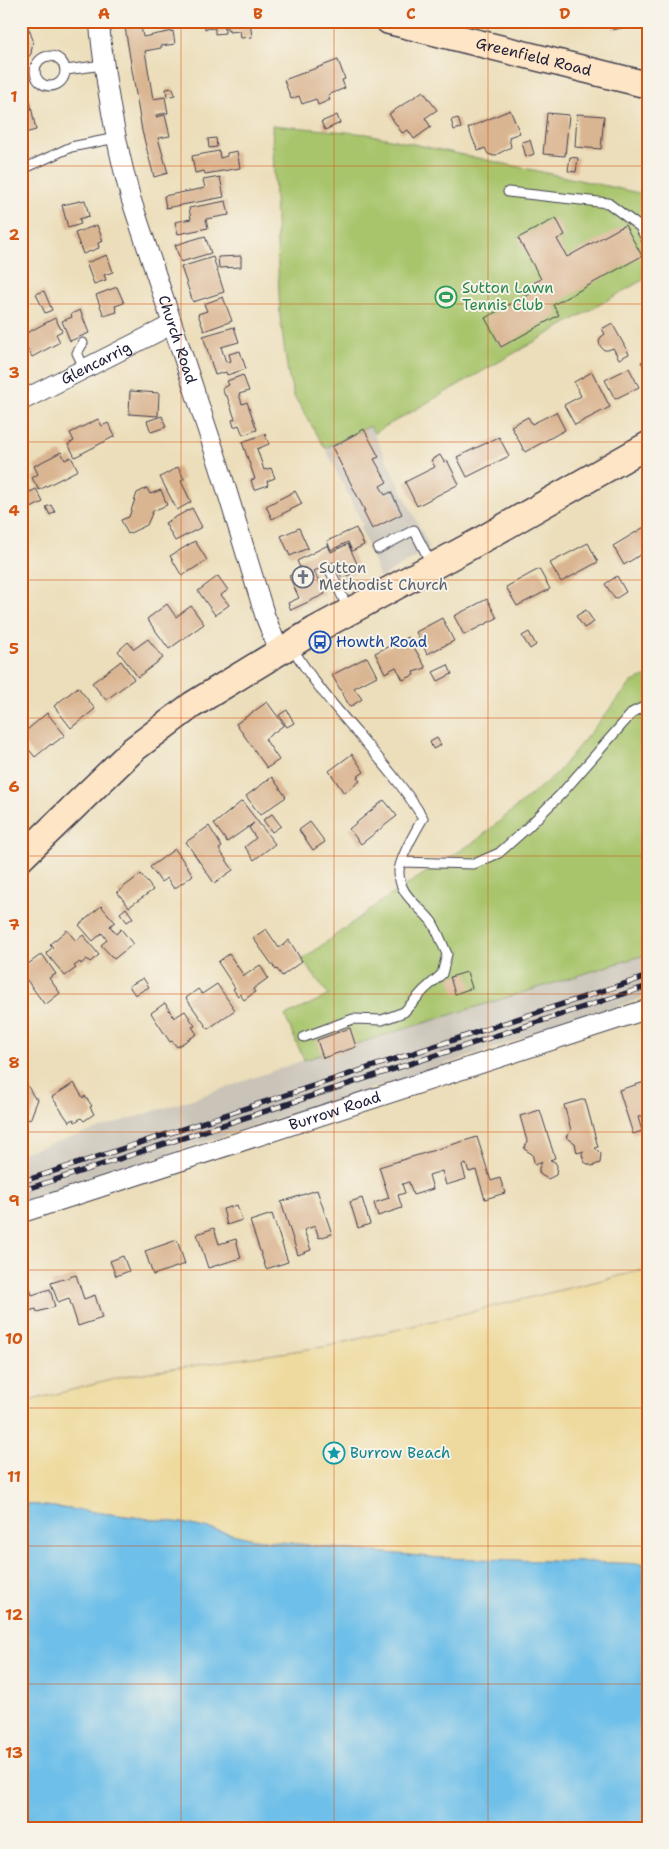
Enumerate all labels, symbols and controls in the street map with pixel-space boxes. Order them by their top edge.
text: A [98,3,110,24]
text: B [253,3,263,24]
text: C [406,3,416,24]
text: D [559,3,571,24]
street label: Greenfield Road [474,33,594,81]
text: 1 [10,86,18,107]
text: 2 [8,224,20,245]
place label: Sutton Lawn Tennis Club [462,278,553,315]
sports icon: Sutton Lawn Tennis Club [434,285,458,309]
street label: Church Road [153,292,202,387]
street label: Glencarrig [57,337,134,389]
text: 3 [8,362,20,383]
text: 4 [8,500,20,521]
place label: Sutton Methodist Church [319,558,448,595]
church icon: Sutton Methodist Church [291,565,315,589]
bus stop icon: Howth Road [308,630,332,654]
place label: Howth Road [336,632,428,652]
text: 5 [9,638,19,659]
text: 6 [8,776,20,797]
text: 7 [8,914,20,935]
text: 8 [8,1052,20,1073]
street label: Burrow Road [286,1087,384,1135]
text: 9 [8,1190,20,1211]
text: 10 [5,1328,23,1349]
place icon: Burrow Beach [322,1441,346,1465]
place label: Burrow Beach [350,1443,450,1463]
text: 11 [7,1466,21,1487]
text: 12 [5,1604,23,1625]
text: 13 [5,1742,23,1763]

